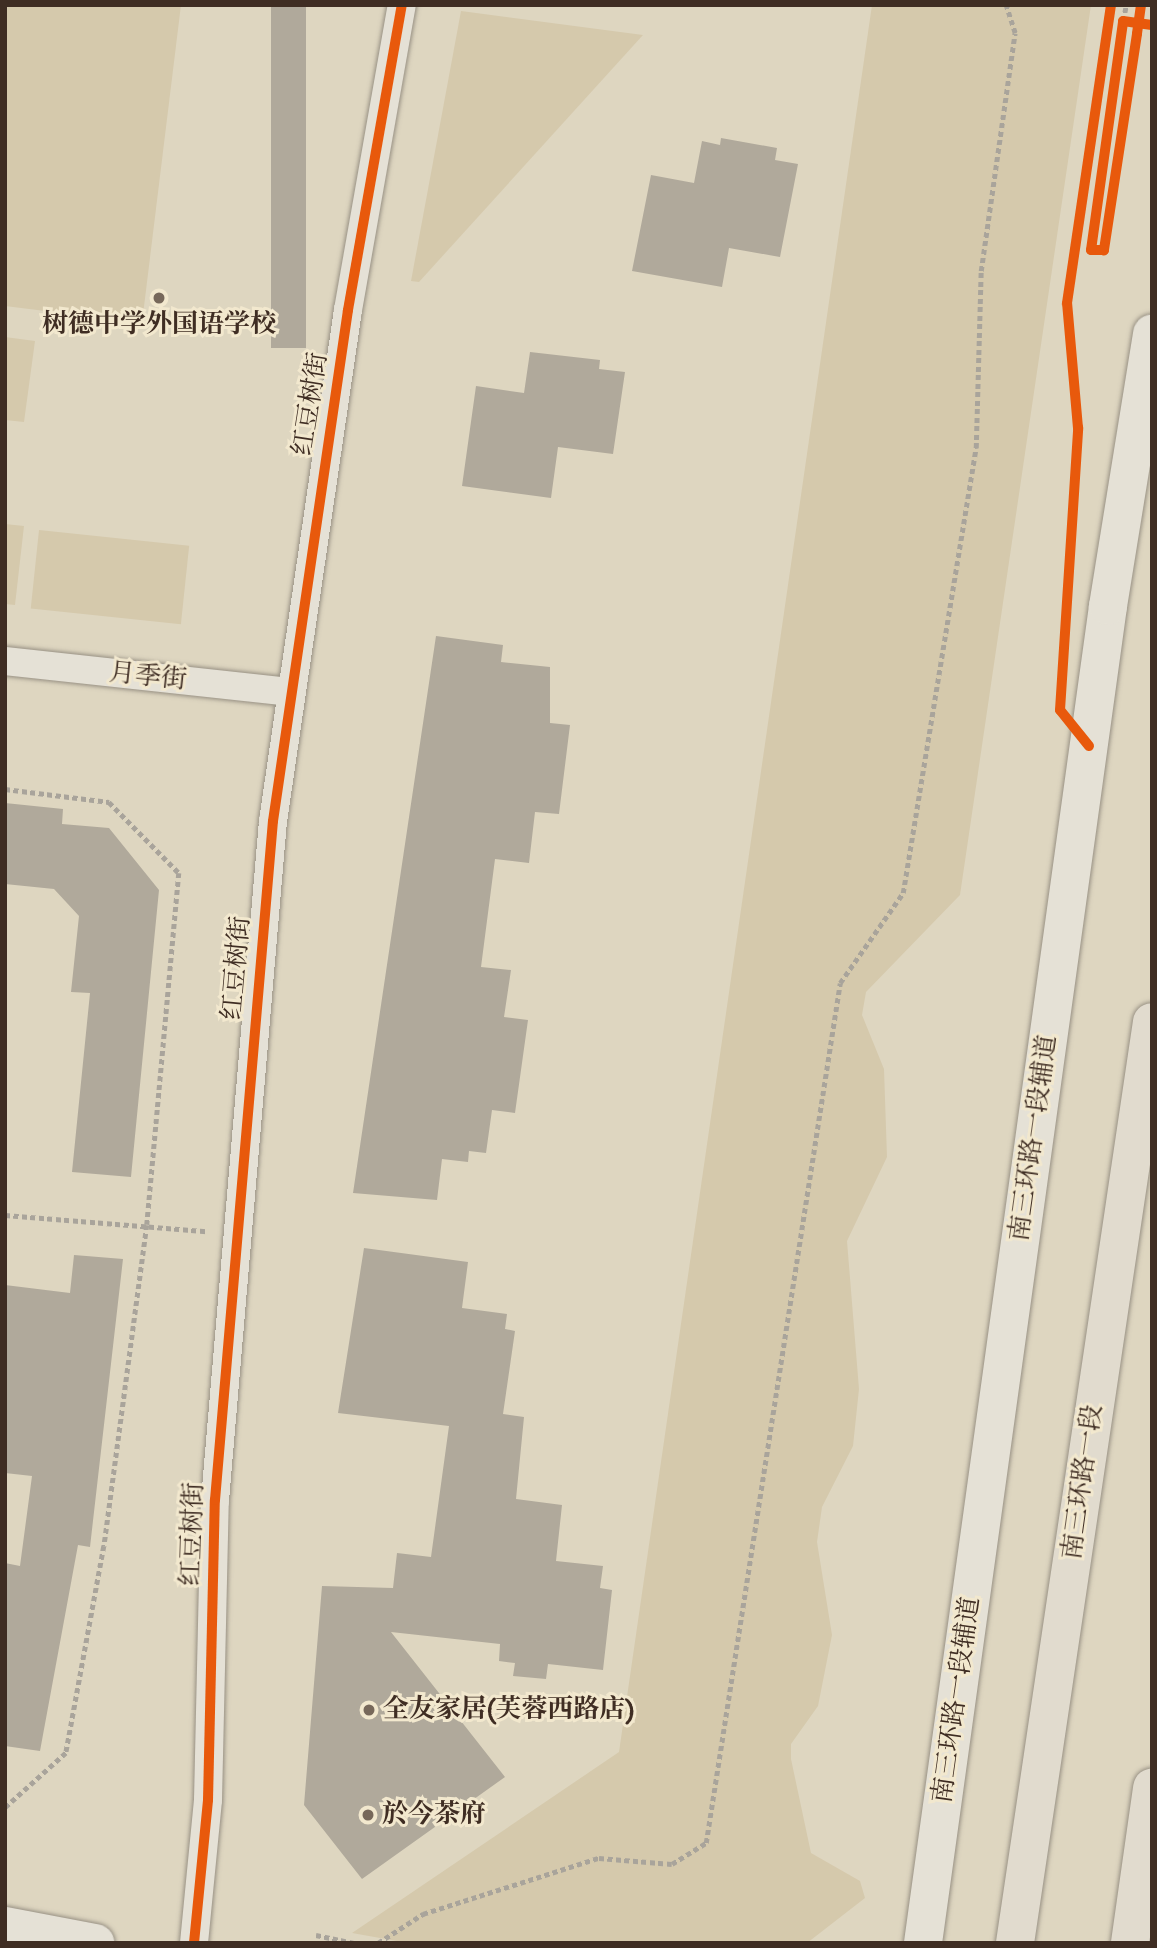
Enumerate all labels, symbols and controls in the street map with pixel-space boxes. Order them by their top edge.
marker: 树德中学外国语学校 [151,290,167,306]
place label: 树德中学外国语学校 [42,309,276,341]
street label: 红豆树街 [287,350,335,458]
street label: 月季街 [108,657,188,697]
street label: 红豆树街 [217,915,257,1021]
street label: 南三环路一段辅道 [1004,1033,1064,1243]
street label: 南三环路一段 [1057,1403,1109,1561]
street label: 红豆树街 [176,1481,210,1587]
street label: 南三环路一段辅道 [927,1595,987,1805]
place label: 全友家居(芙蓉西路店) [383,1694,634,1726]
marker: 全友家居(芙蓉西路店) [361,1702,377,1718]
place label: 於今茶府 [382,1799,486,1831]
marker: 於今茶府 [360,1807,376,1823]

